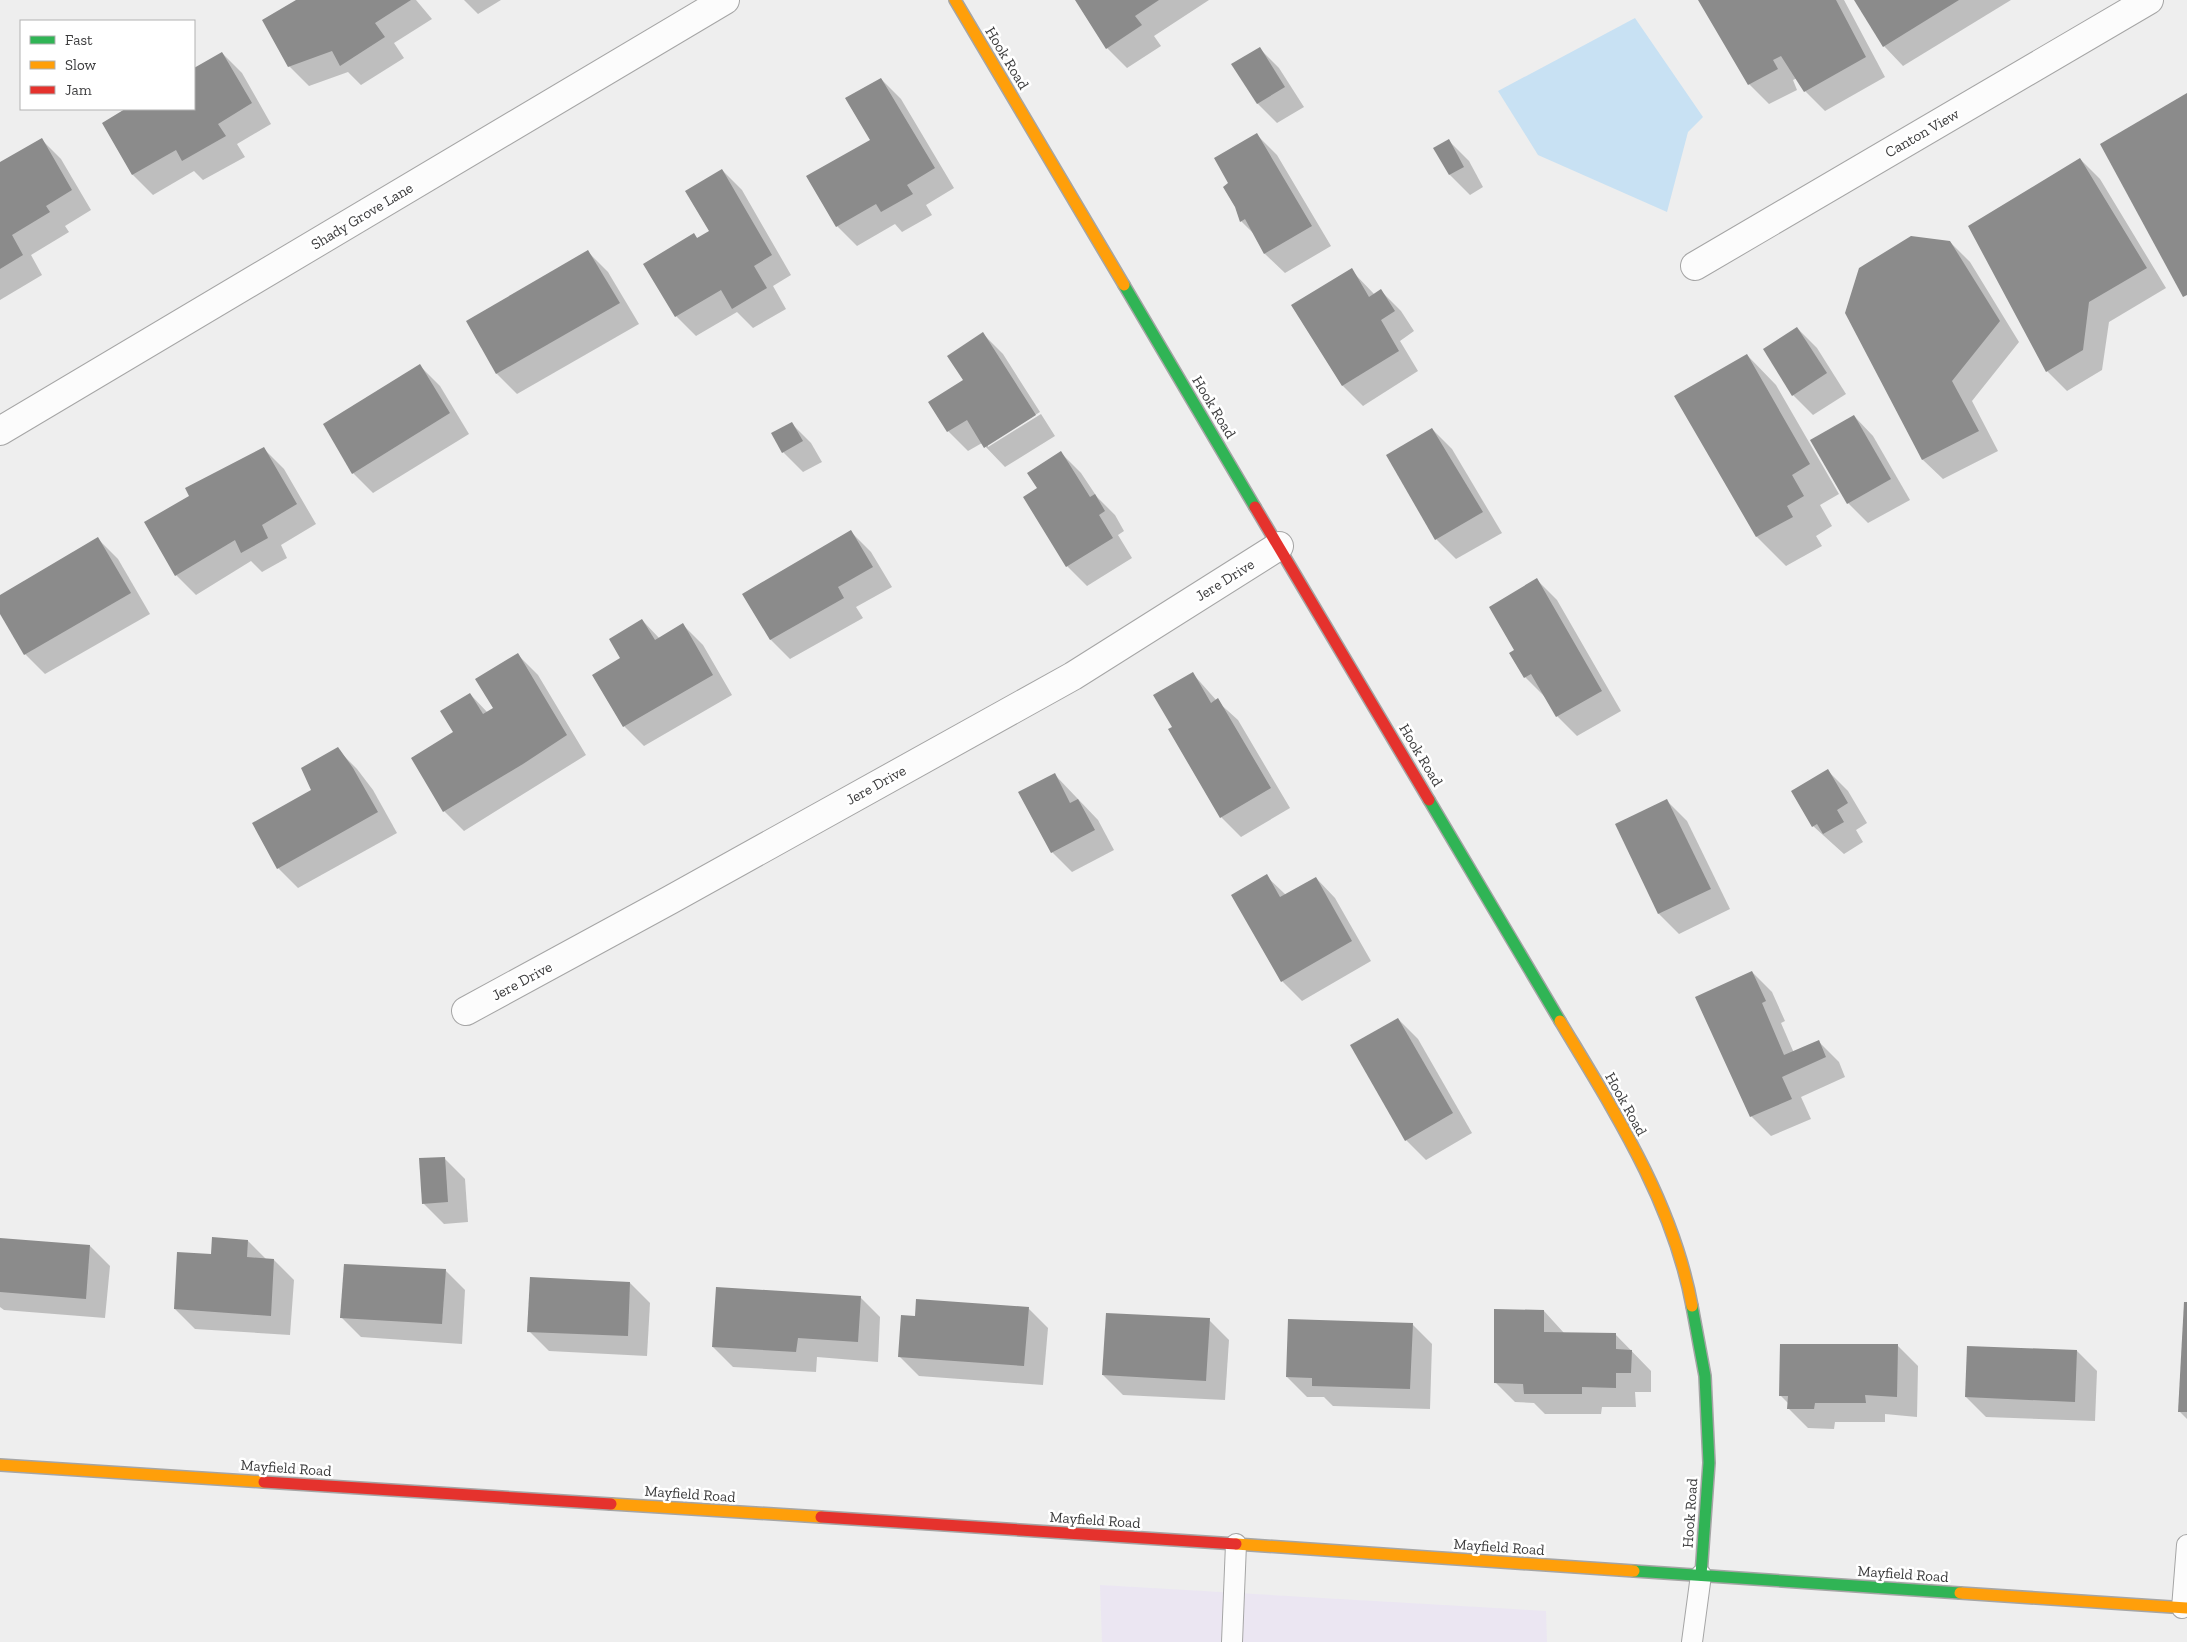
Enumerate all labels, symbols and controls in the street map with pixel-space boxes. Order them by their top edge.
legend [20,20,195,110]
street label: Hook Road [981,23,1033,93]
text: Fast [65,31,93,49]
text: Slow [65,56,97,74]
text: Jam [65,81,92,99]
street label: Canton View [1882,104,1963,161]
street label: Shady Grove Lane [308,179,416,253]
street label: Hook Road [1188,372,1240,442]
street label: Jere Drive [1192,555,1258,605]
street label: Hook Road [1395,720,1447,790]
street label: Jere Drive [843,761,909,809]
street label: Jere Drive [489,958,555,1004]
street label: Hook Road [1601,1069,1651,1140]
street label: Mayfield Road [240,1456,333,1480]
street label: Hook Road [1679,1477,1701,1548]
street label: Mayfield Road [644,1482,737,1506]
street label: Mayfield Road [1049,1508,1142,1532]
street label: Mayfield Road [1453,1535,1546,1559]
street label: Mayfield Road [1857,1562,1950,1586]

